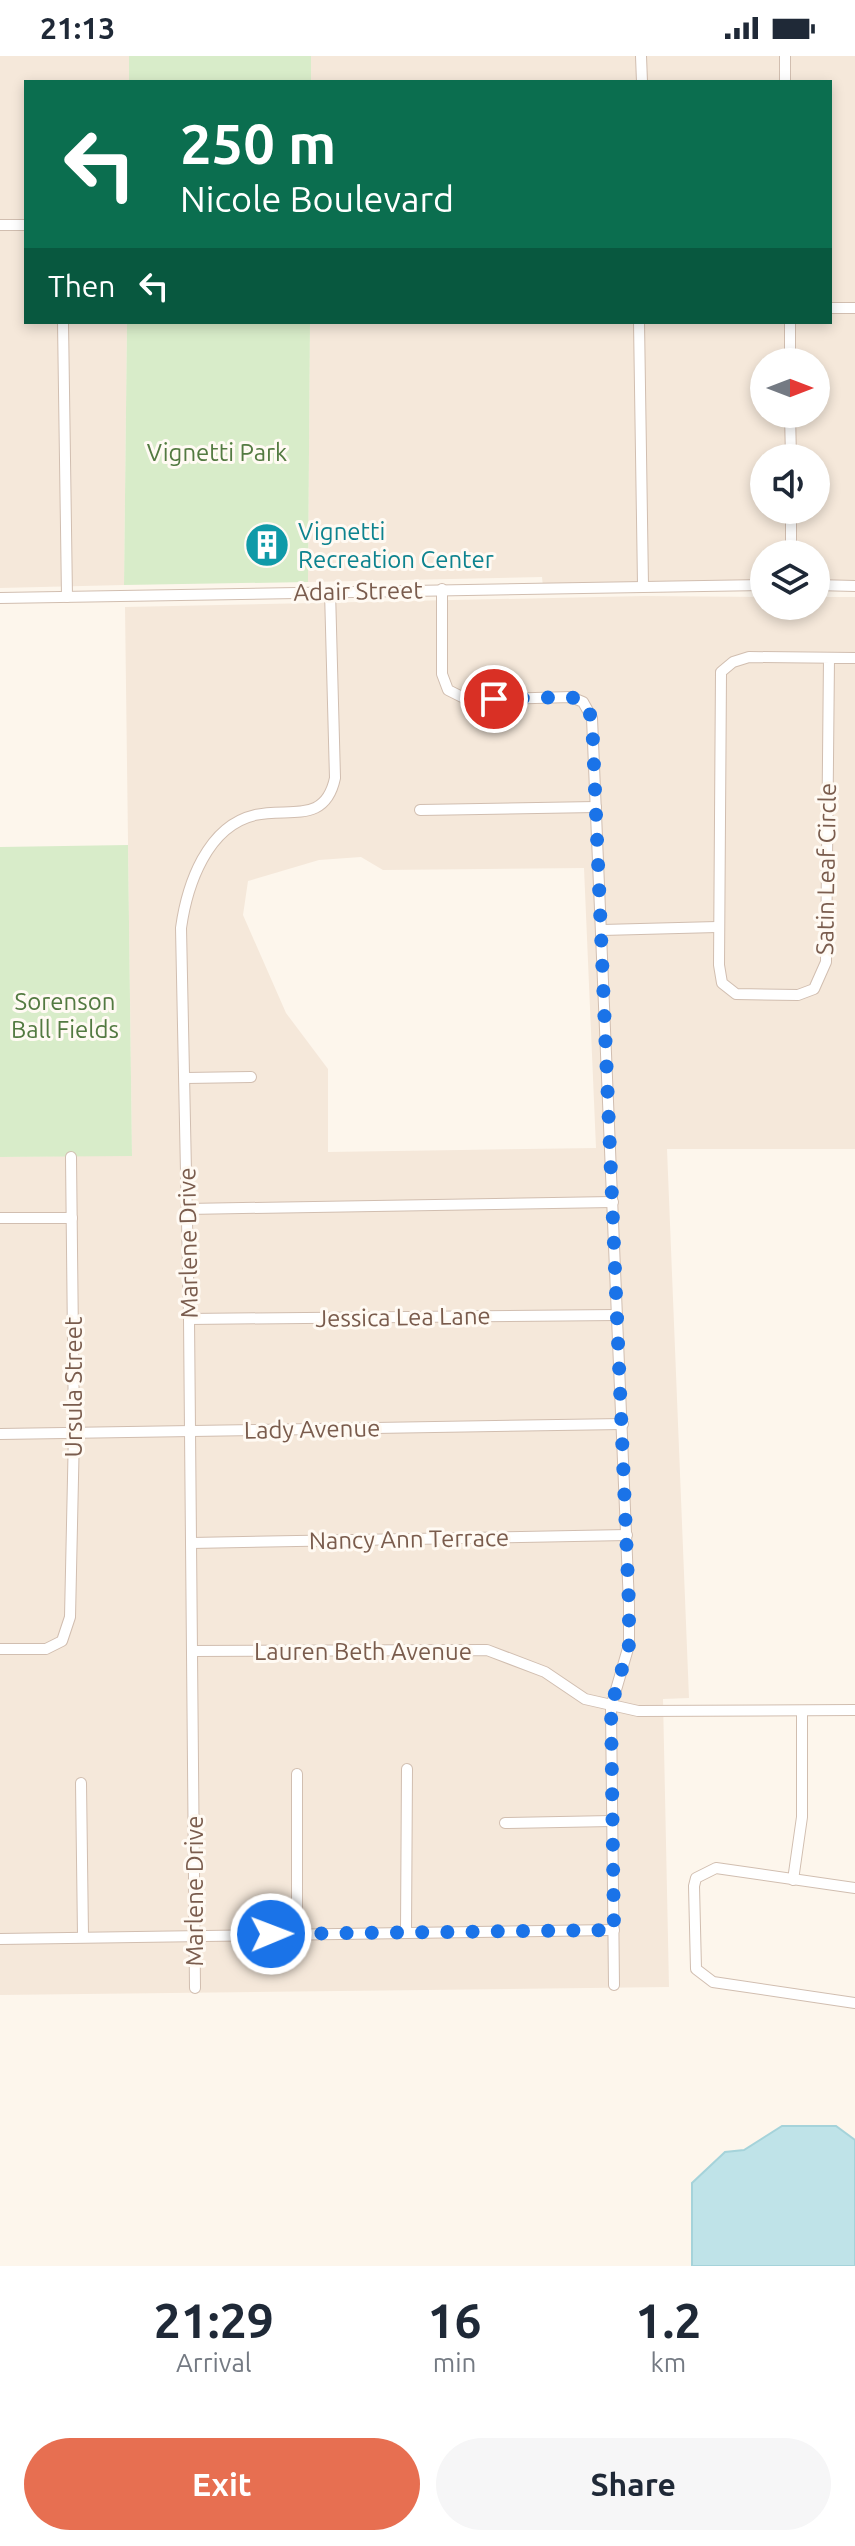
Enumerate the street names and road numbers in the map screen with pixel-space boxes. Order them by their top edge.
street label: Adair Street [293,576,423,606]
street label: Satin Leaf Circle [811,783,841,955]
street label: Marlene Drive [173,1167,203,1319]
street label: Jessica Lea Lane [315,1302,491,1332]
street label: Ursula Street [60,1316,87,1457]
street label: Lady Avenue [244,1414,380,1444]
street label: Nancy Ann Terrace [309,1524,509,1554]
street label: Lauren Beth Avenue [254,1638,472,1665]
street label: Marlene Drive [181,1815,208,1967]

